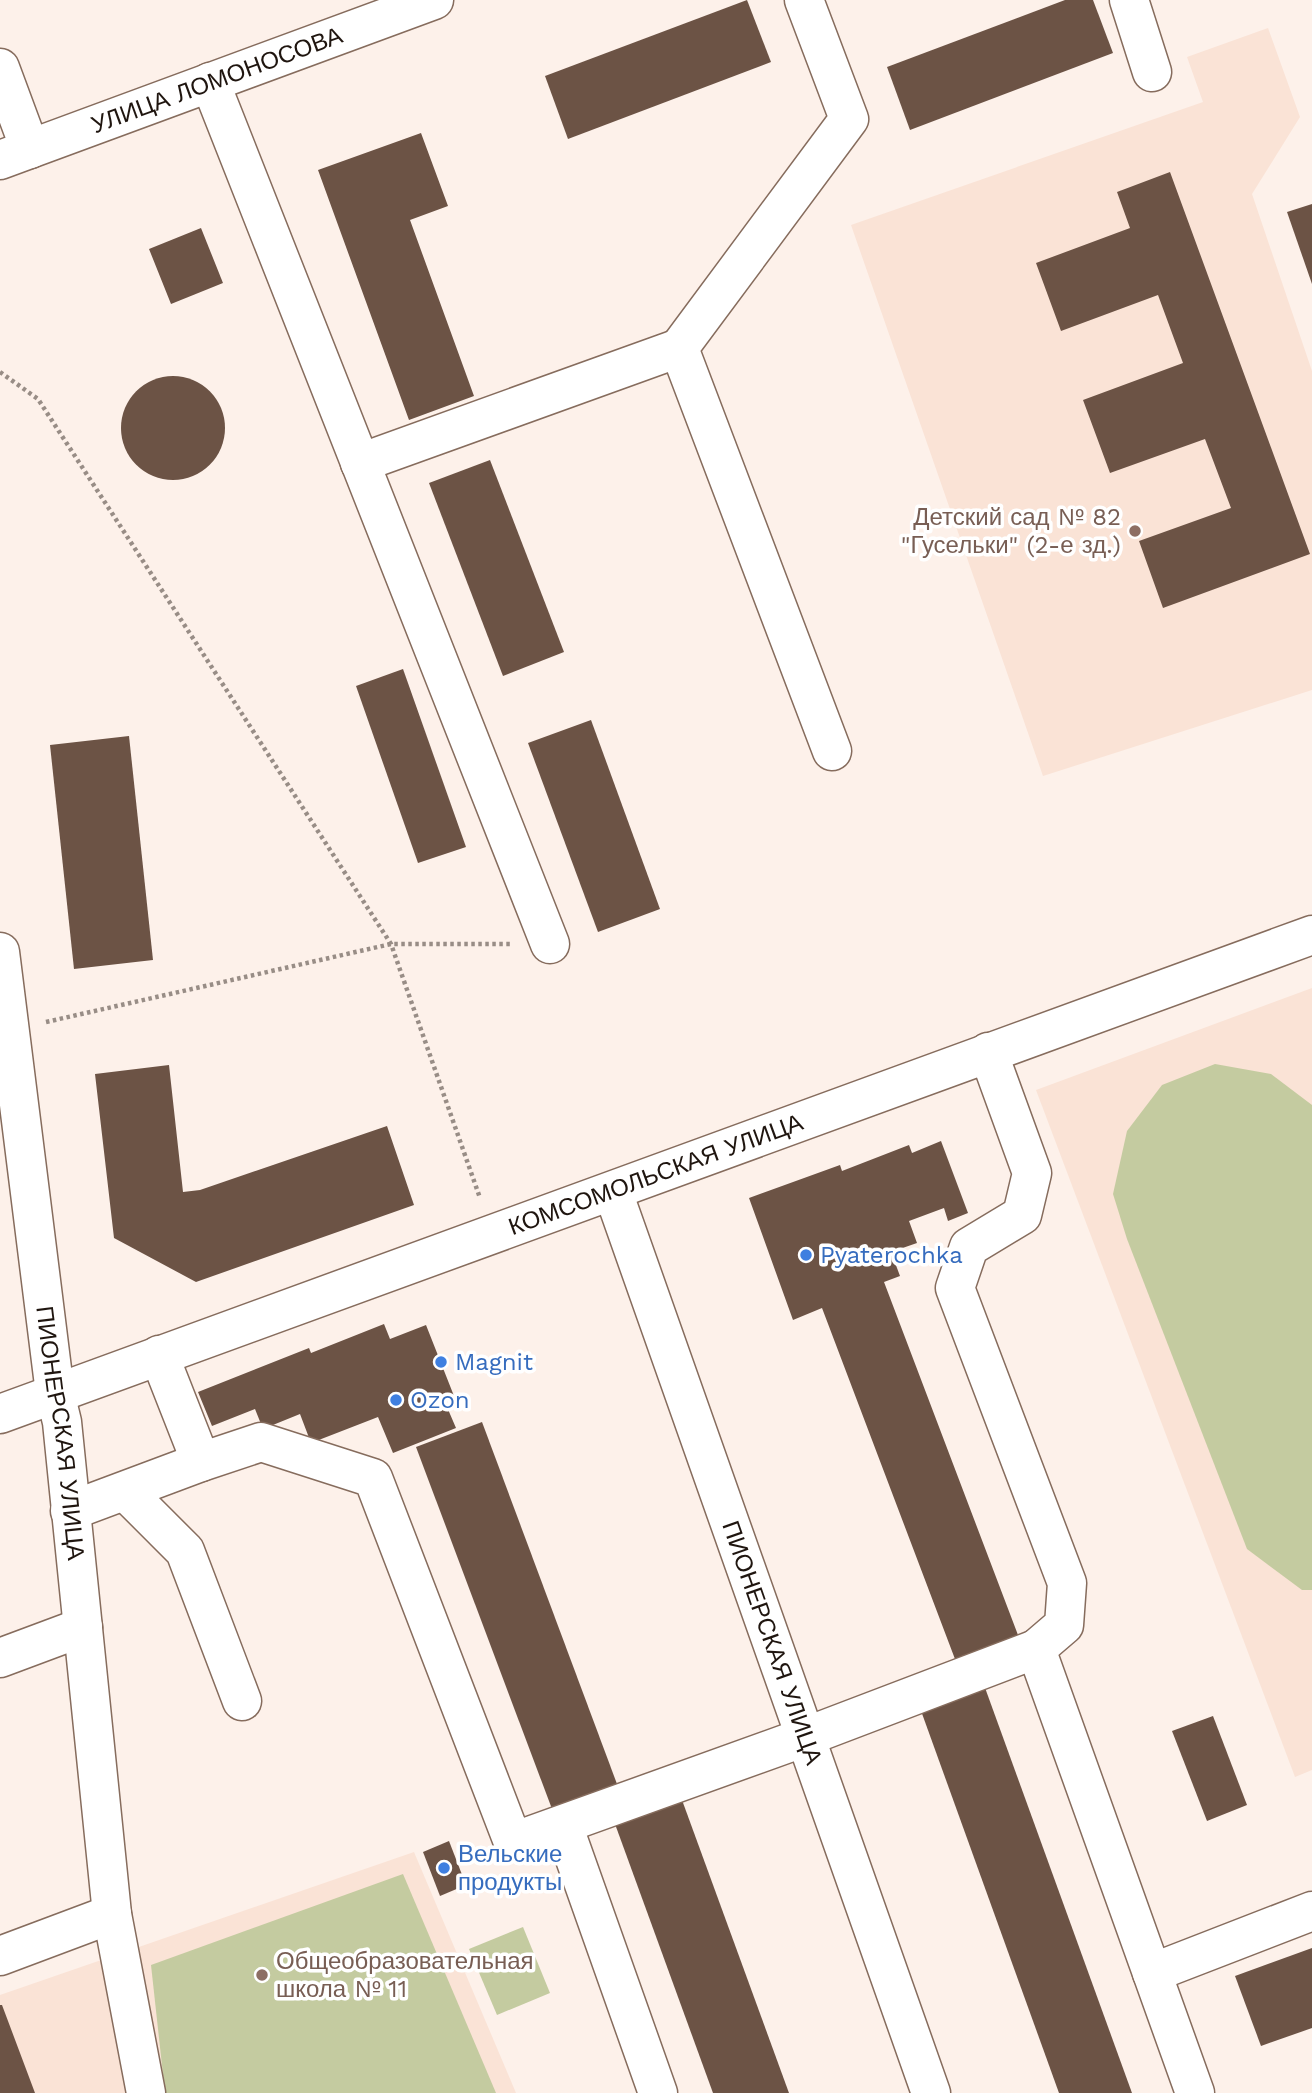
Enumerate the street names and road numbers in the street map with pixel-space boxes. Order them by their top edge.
street label: УЛИЦА ЛОМОНОСОВА [87,21,346,139]
street label: КОМСОМОЛЬСКАЯ УЛИЦА [505,1108,807,1241]
street label: ПИОНЕРСКАЯ УЛИЦА [30,1304,90,1562]
street label: ПИОНЕРСКАЯ УЛИЦА [716,1517,828,1768]

